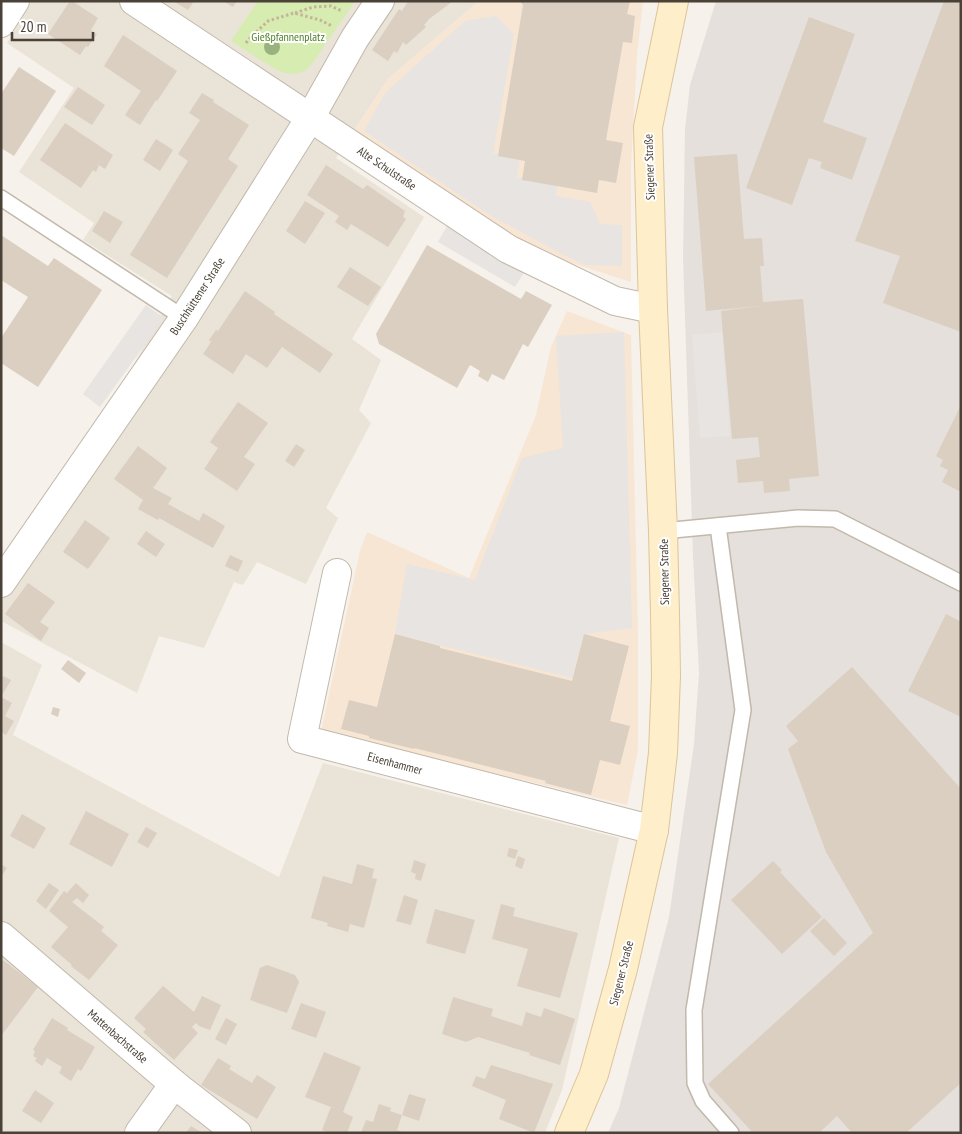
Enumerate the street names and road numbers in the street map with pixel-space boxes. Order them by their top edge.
street label: Siegener Straße [640,134,658,200]
street label: Alte Schulstraße [355,143,419,193]
street label: Buschhüttener Straße [166,254,228,338]
street label: Siegener Straße [656,539,672,605]
street label: Eisenhammer [366,749,425,778]
street label: Siegener Straße [606,939,636,1007]
street label: Mattenbachstraße [85,1006,151,1066]

